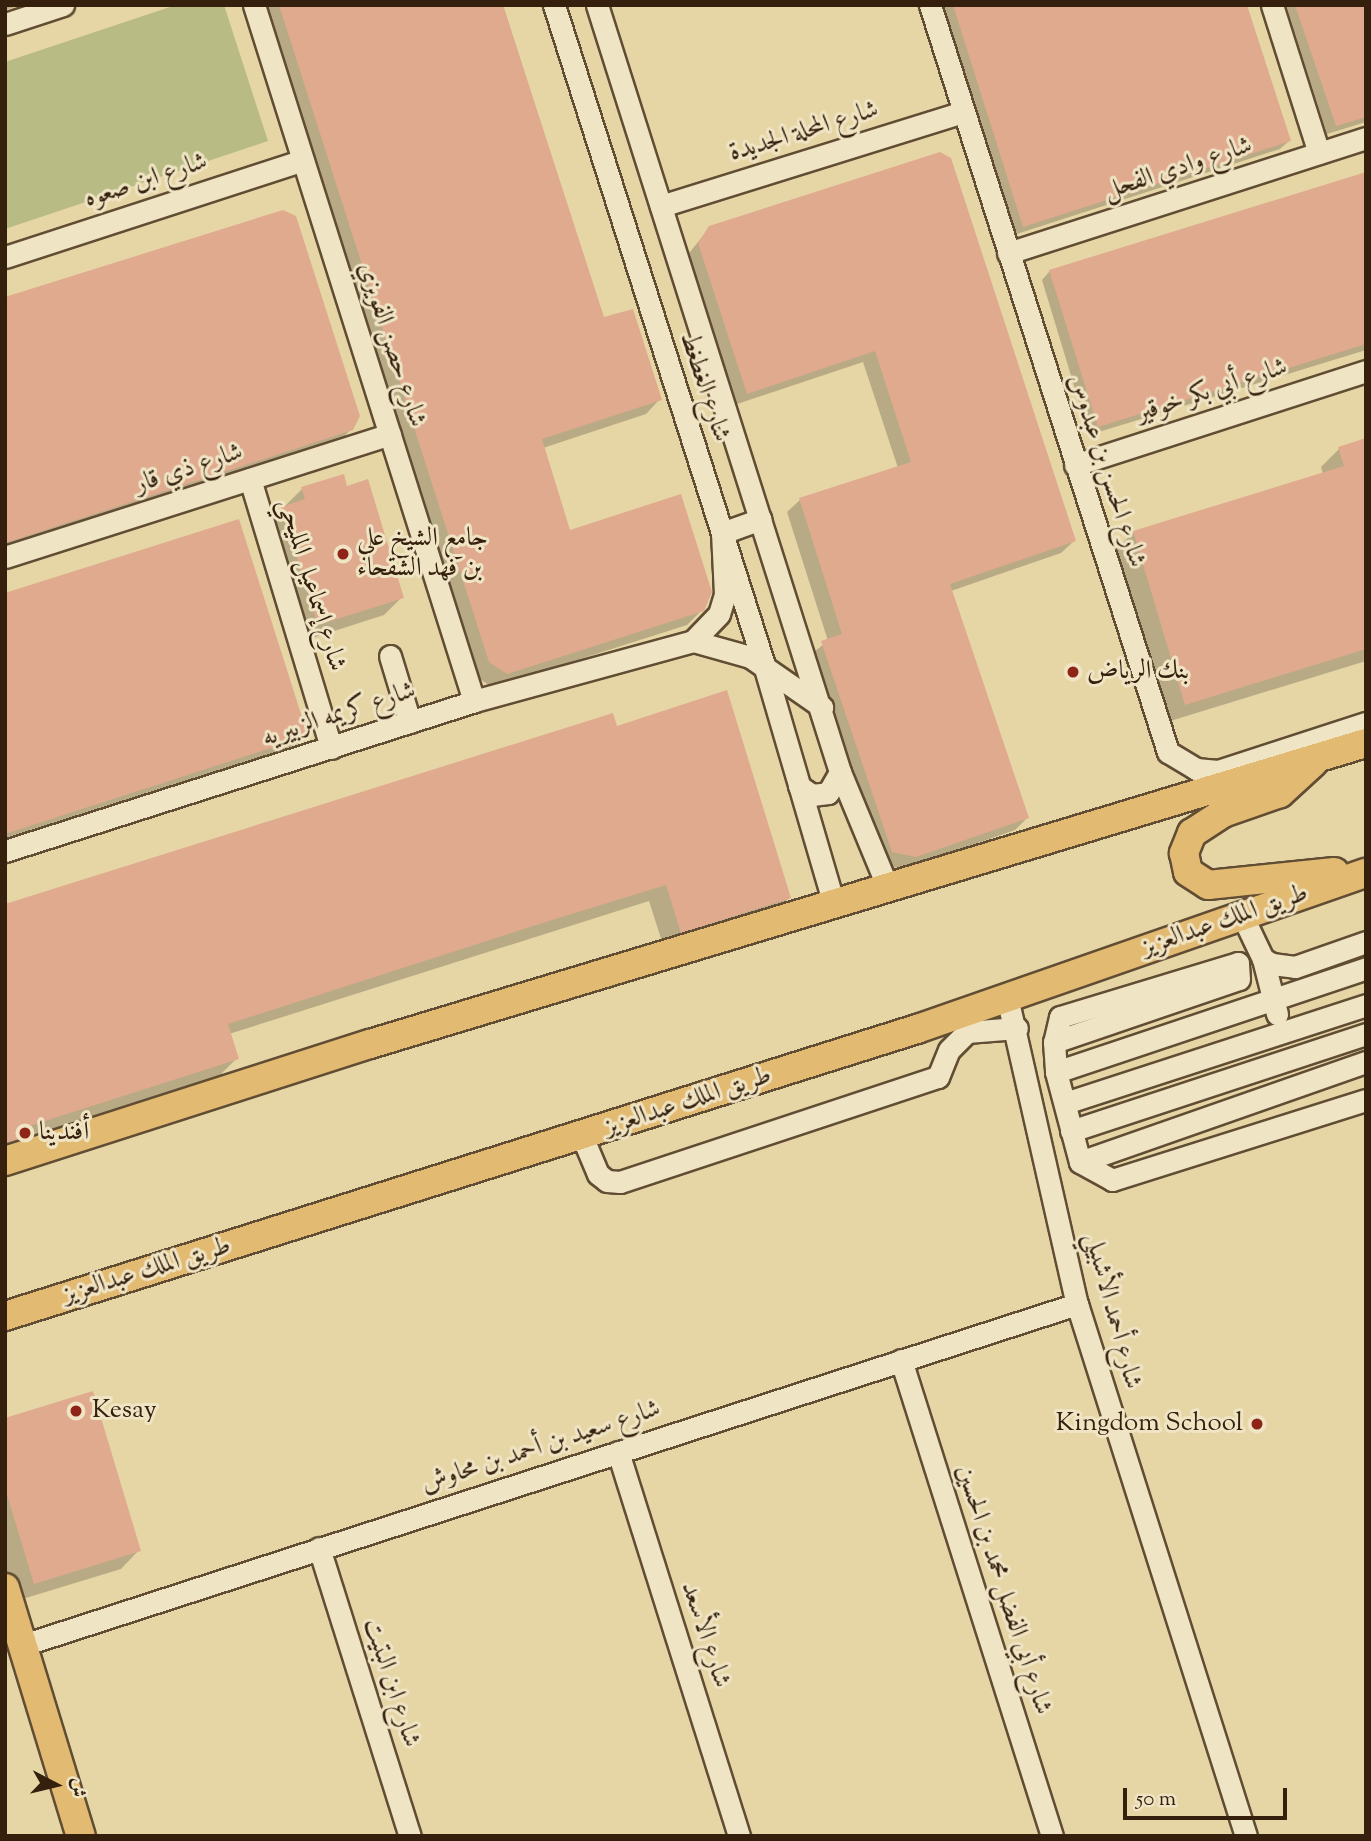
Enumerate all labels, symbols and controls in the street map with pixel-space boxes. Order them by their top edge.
street label: شارع المحلة الجديدة [726,94,882,170]
street label: شارع وادي الفحل [1100,130,1256,208]
street label: شارع ابن صعوه [81,146,211,216]
street label: شارع حصن الفويزي [350,259,432,431]
street label: شارع الغطغط [672,328,736,446]
street label: شارع أبي بكر خوقير [1133,352,1291,430]
street label: شارع الحسن بن عبدوس [1060,371,1152,571]
street label: شارع ذي قار [131,437,247,501]
street label: شارع إسماعيل المليحي [270,495,352,675]
place label: جامع الشيخ علي بن فهد الشقحاء [357,523,488,584]
marker: جامع الشيخ علي بن فهد الشقحاء [335,546,351,562]
place label: بنك الرياض [1087,656,1189,688]
marker: بنك الرياض [1065,664,1081,680]
street label: شارع كريمه الزبيريه [258,675,420,755]
street label: طريق الملك عبدالعزيز [1138,878,1312,964]
street label: طريق الملك عبدالعزيز [600,1060,776,1144]
place label: أفندينا [39,1117,89,1149]
marker: أفندينا [17,1125,33,1141]
street label: شارع أحمد الأشبيلي [1076,1229,1148,1393]
street label: طريق الملك عبدالعزيز [59,1231,235,1311]
street label: شارع سعيد بن أحمد بن محاوش [417,1394,665,1500]
place label: Kesay [92,1395,157,1427]
marker: Kesay [66,1401,86,1421]
place label: Kingdom School [1056,1408,1243,1440]
marker: Kingdom School [1249,1416,1265,1432]
street label: شارع أبي الفضل محمد بن الحسين [948,1461,1058,1719]
street label: شارع الأسعد [673,1578,737,1692]
street label: شارع ابن البتيت [356,1615,426,1751]
north arrow [21,1750,91,1820]
scale bar [1126,1774,1290,1818]
text: ش [63,1777,92,1799]
text: 50 m [1136,1785,1176,1815]

